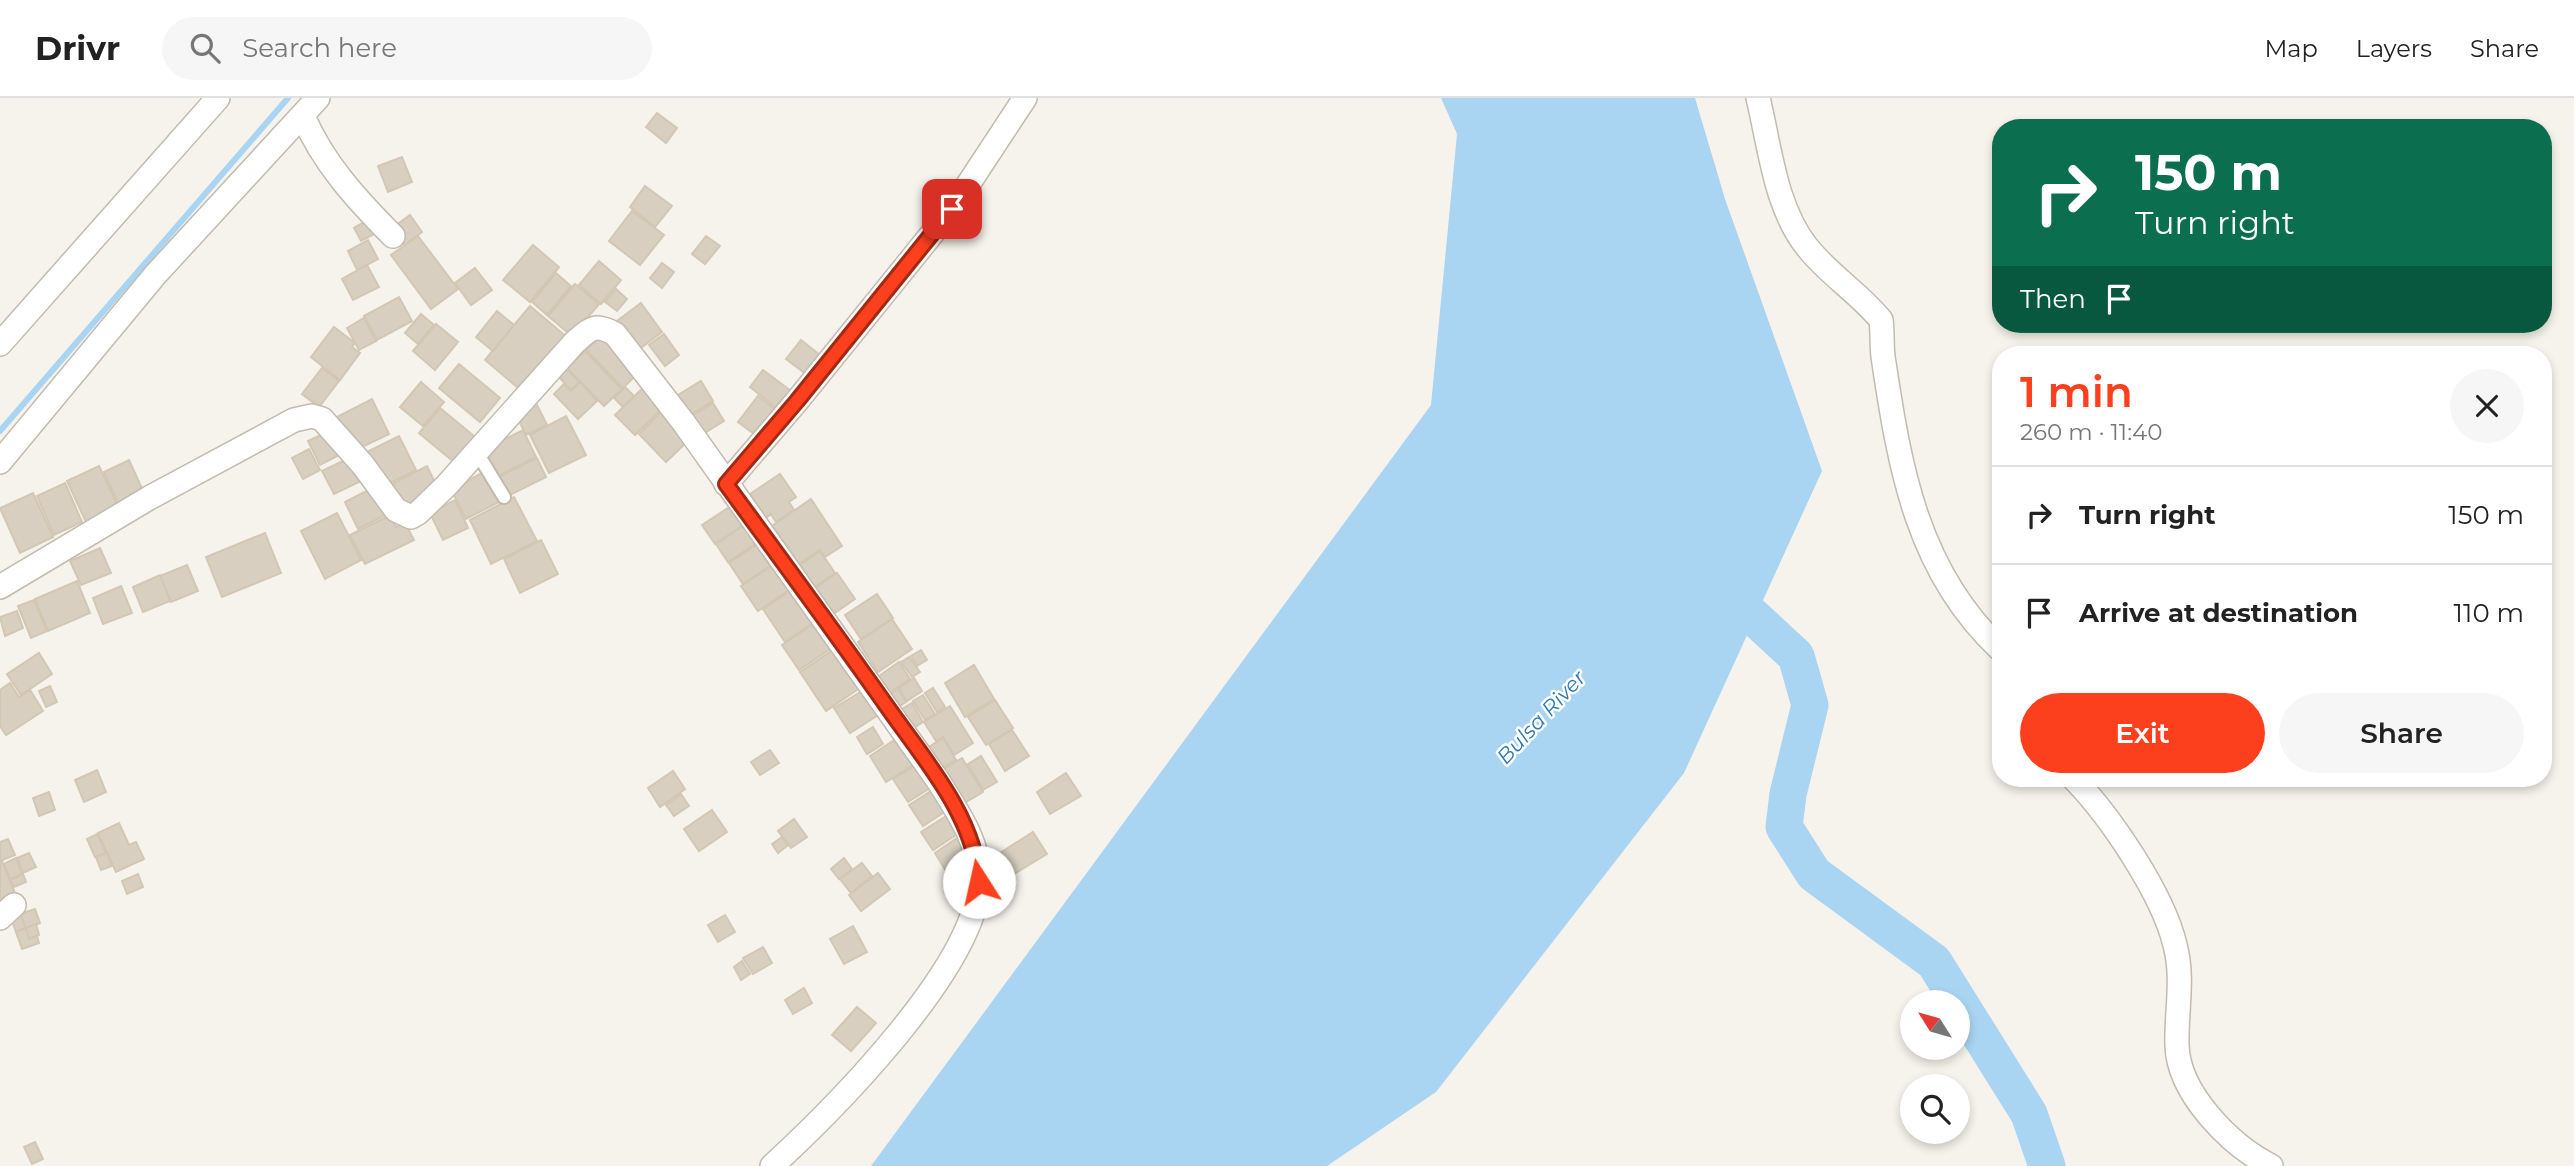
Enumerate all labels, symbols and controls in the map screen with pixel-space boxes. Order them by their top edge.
search box [162,17,652,80]
text: Drivr [35,28,120,68]
icon: search [186,29,224,67]
text: Search here [242,32,397,64]
text: Map [2264,34,2318,63]
text: Layers [2356,34,2432,63]
text: Share [2470,34,2539,63]
text: 150 m [2135,143,2282,202]
icon: right [2020,147,2111,238]
pin [922,179,982,239]
icon: arrive [933,190,971,228]
text: Turn right [2135,203,2295,242]
icon: arrive [2100,280,2138,318]
text: Then [2020,283,2086,315]
text: 1 min [2020,366,2133,418]
button: close [2450,369,2524,443]
text: 260 m · 11:40 [2020,418,2162,446]
icon: right [2020,496,2058,534]
text: Turn right [2079,499,2215,531]
text: 150 m [2448,499,2524,531]
icon: arrive [2020,594,2058,632]
text: Arrive at destination [2079,597,2358,629]
text: 110 m [2454,597,2524,629]
water label: Bulsa River [1491,665,1591,769]
button: Exit [2020,693,2265,773]
button: Share [2279,693,2524,773]
position arrow [942,845,1016,919]
north arrow [1900,990,1970,1060]
map controls [1900,990,1970,1144]
button: search [1900,1074,1970,1144]

